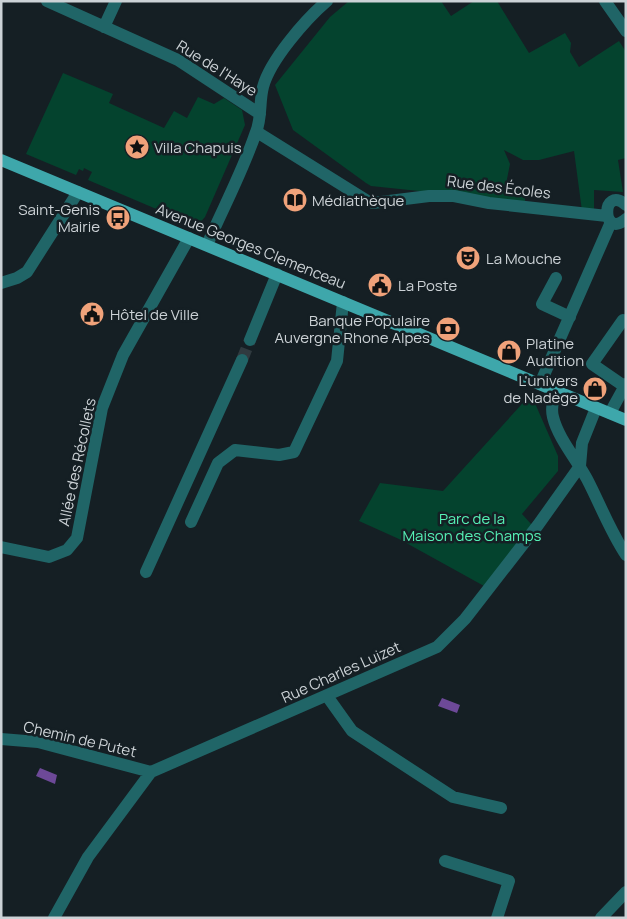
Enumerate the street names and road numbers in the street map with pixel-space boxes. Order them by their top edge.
street label: Rue de l'Haye [173,35,262,101]
street label: Rue des Écoles [446,170,552,204]
street label: Avenue Georges Clemenceau [153,198,349,294]
street label: Allée des Récollets [53,396,101,528]
street label: Rue Charles Luizet [278,636,404,708]
street label: Chemin de Putet [21,716,139,762]

